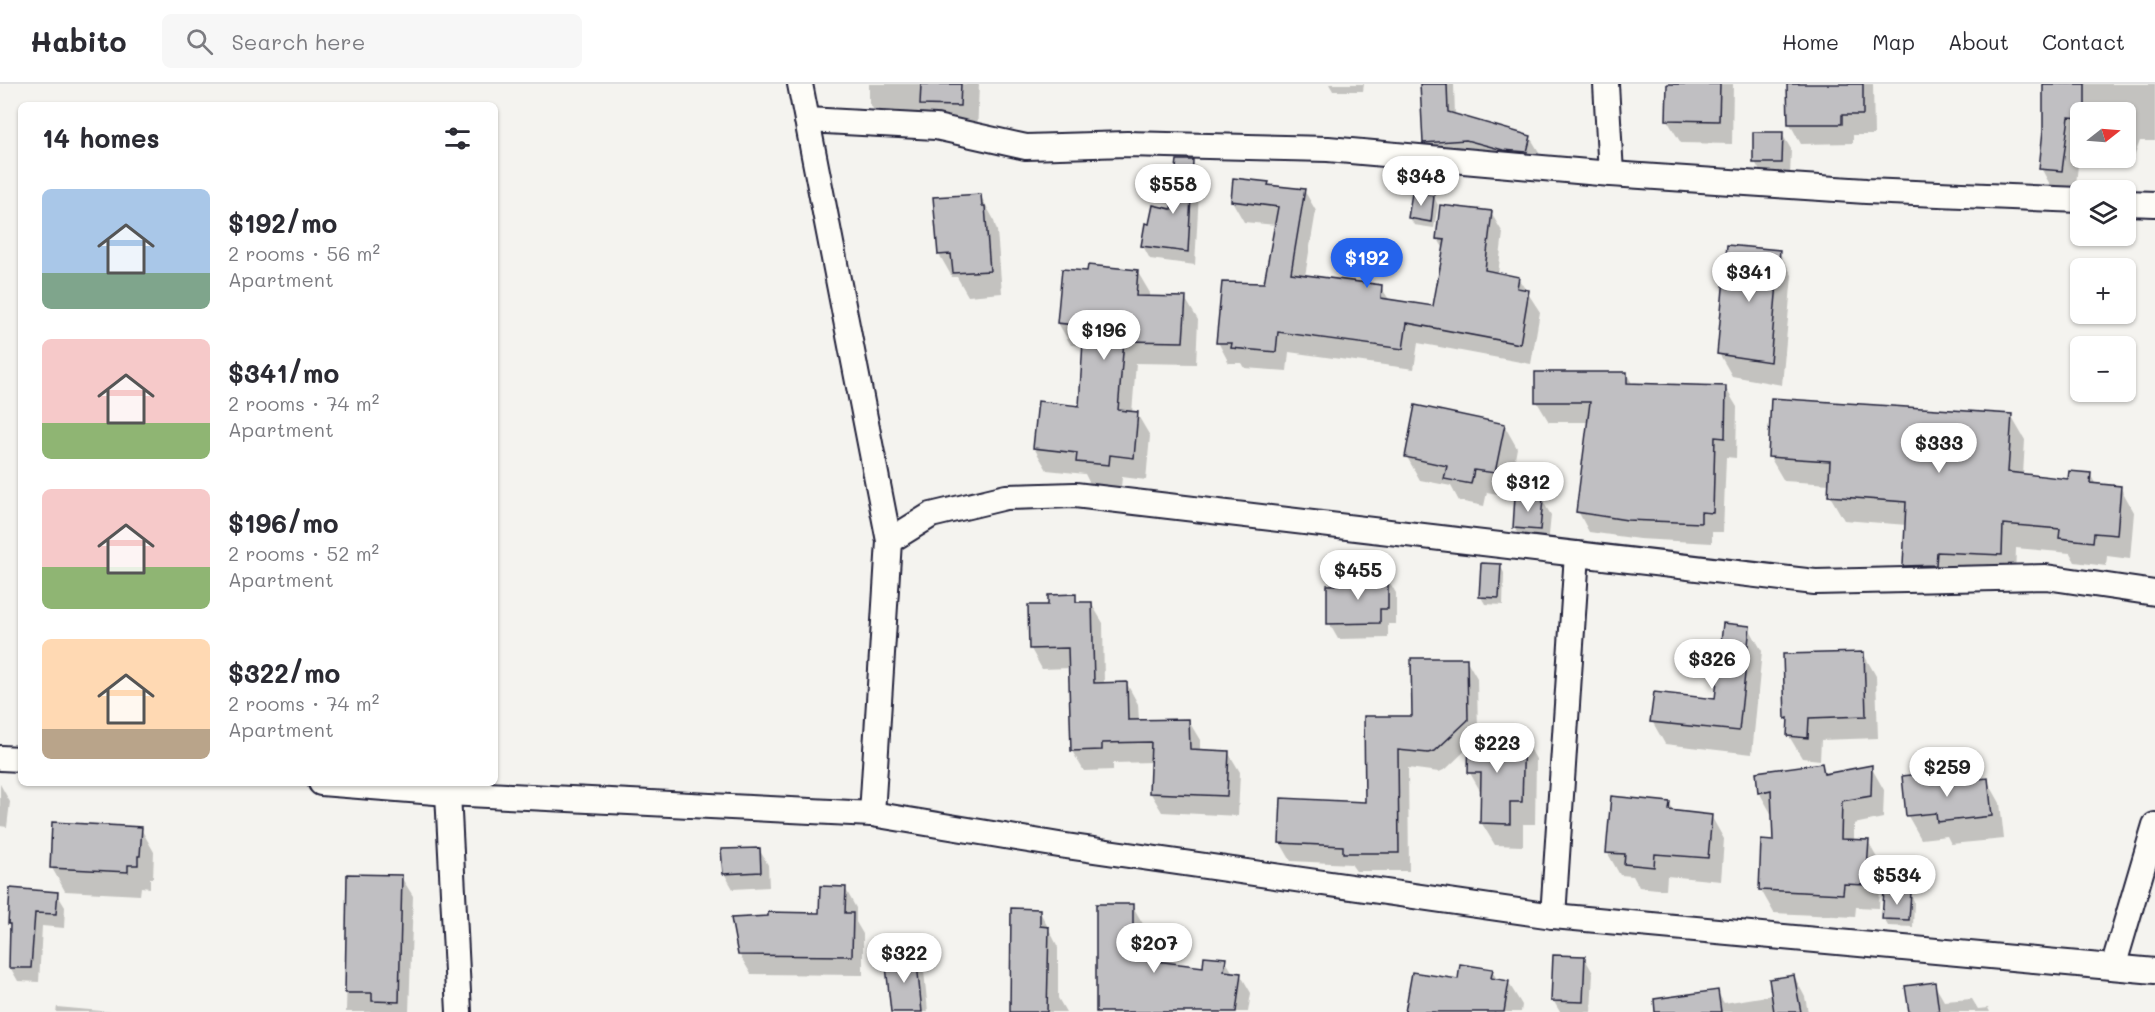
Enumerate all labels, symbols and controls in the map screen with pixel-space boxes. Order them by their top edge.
search box [162,14,582,68]
text: Habito [30,23,126,59]
icon: search [183,25,216,58]
text: Search here [231,27,365,56]
text: Home [1782,28,1839,55]
text: Map [1872,28,1915,55]
text: About [1948,28,2009,55]
text: Contact [2042,28,2125,55]
north arrow [2070,102,2136,168]
map controls [2070,102,2136,402]
text: 14 homes [42,121,160,155]
icon: filters [441,122,474,155]
pin: $348 [1385,156,1457,207]
text: $348 [1396,162,1446,188]
pin: $558 [1137,164,1209,215]
text: $558 [1149,170,1197,196]
button: layers [2070,180,2136,246]
text: $192/mo [228,206,337,240]
icon: home [90,213,162,285]
pin: $192 [1331,238,1403,289]
text: 2 rooms · 56 m² [228,240,380,266]
text: $192 [1345,244,1389,270]
pin: $341 [1713,252,1785,303]
text: $341 [1726,258,1772,284]
button: + [2070,258,2136,324]
text: Apartment [228,266,334,292]
pin: $196 [1068,310,1140,361]
text: $196 [1081,316,1127,342]
button: − [2070,336,2136,402]
text: $341/mo [228,356,339,390]
icon: home [90,363,162,435]
text: 2 rooms · 74 m² [228,390,379,416]
text: Apartment [228,416,334,442]
pin: $333 [1903,423,1975,474]
text: $333 [1915,429,1963,455]
pin: $312 [1492,462,1564,513]
text: $312 [1506,468,1550,494]
text: $196/mo [228,506,339,540]
icon: home [90,513,162,585]
text: 2 rooms · 52 m² [228,540,379,566]
pin: $455 [1322,550,1394,601]
text: $455 [1334,556,1382,582]
text: Apartment [228,566,334,592]
pin: $326 [1676,639,1748,690]
text: $326 [1688,645,1736,671]
text: $322/mo [228,656,340,690]
icon: home [90,663,162,735]
text: 2 rooms · 74 m² [228,690,379,716]
text: Apartment [228,716,334,742]
pin: $223 [1461,723,1533,774]
text: $223 [1474,729,1520,755]
pin: $259 [1911,747,1983,798]
text: $259 [1923,753,1971,779]
pin: $534 [1861,855,1933,906]
text: $534 [1873,861,1921,887]
pin: $207 [1118,923,1190,974]
text: $207 [1130,929,1178,955]
pin: $322 [868,933,940,984]
text: $322 [881,939,927,965]

